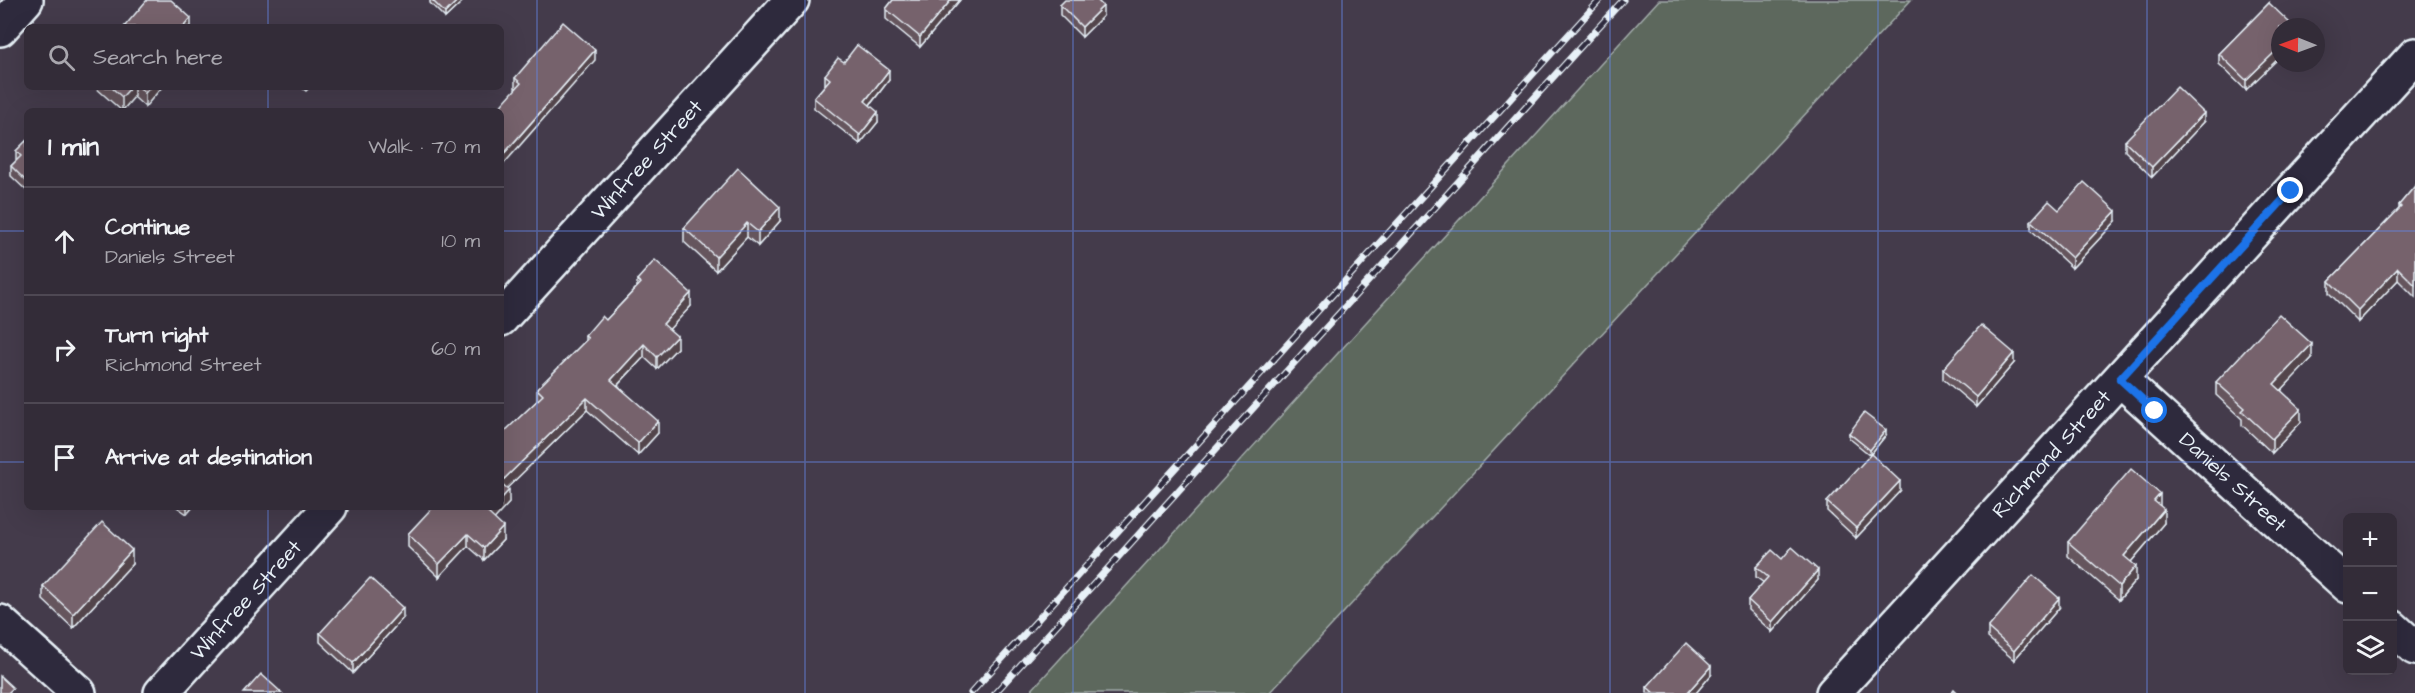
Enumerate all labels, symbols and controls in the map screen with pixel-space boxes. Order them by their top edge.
north arrow [2271,18,2325,72]
search box [24,24,504,90]
icon: search [45,41,78,74]
text: Search here [93,42,223,73]
street label: Winfree Street [584,93,710,226]
text: 1 min [48,129,99,165]
text: Walk · 70 m [368,133,480,161]
route end [2277,177,2303,203]
text: Continue [105,212,190,243]
icon: ahead [48,225,81,258]
text: 10 m [441,227,480,255]
text: Daniels Street [105,243,235,271]
text: Turn right [105,320,208,351]
icon: right [48,333,81,366]
text: 60 m [431,335,480,363]
text: Richmond Street [105,351,262,379]
street label: Richmond Street [1986,383,2118,525]
route start [2141,397,2167,423]
street label: Daniels Street [2173,426,2294,539]
icon: arrive [48,441,81,474]
text: Arrive at destination [105,442,312,473]
map controls [2343,513,2397,675]
button: + [2343,513,2397,567]
street label: Winfree Street [184,533,309,667]
button: − [2343,567,2397,621]
button: layers [2343,621,2397,675]

